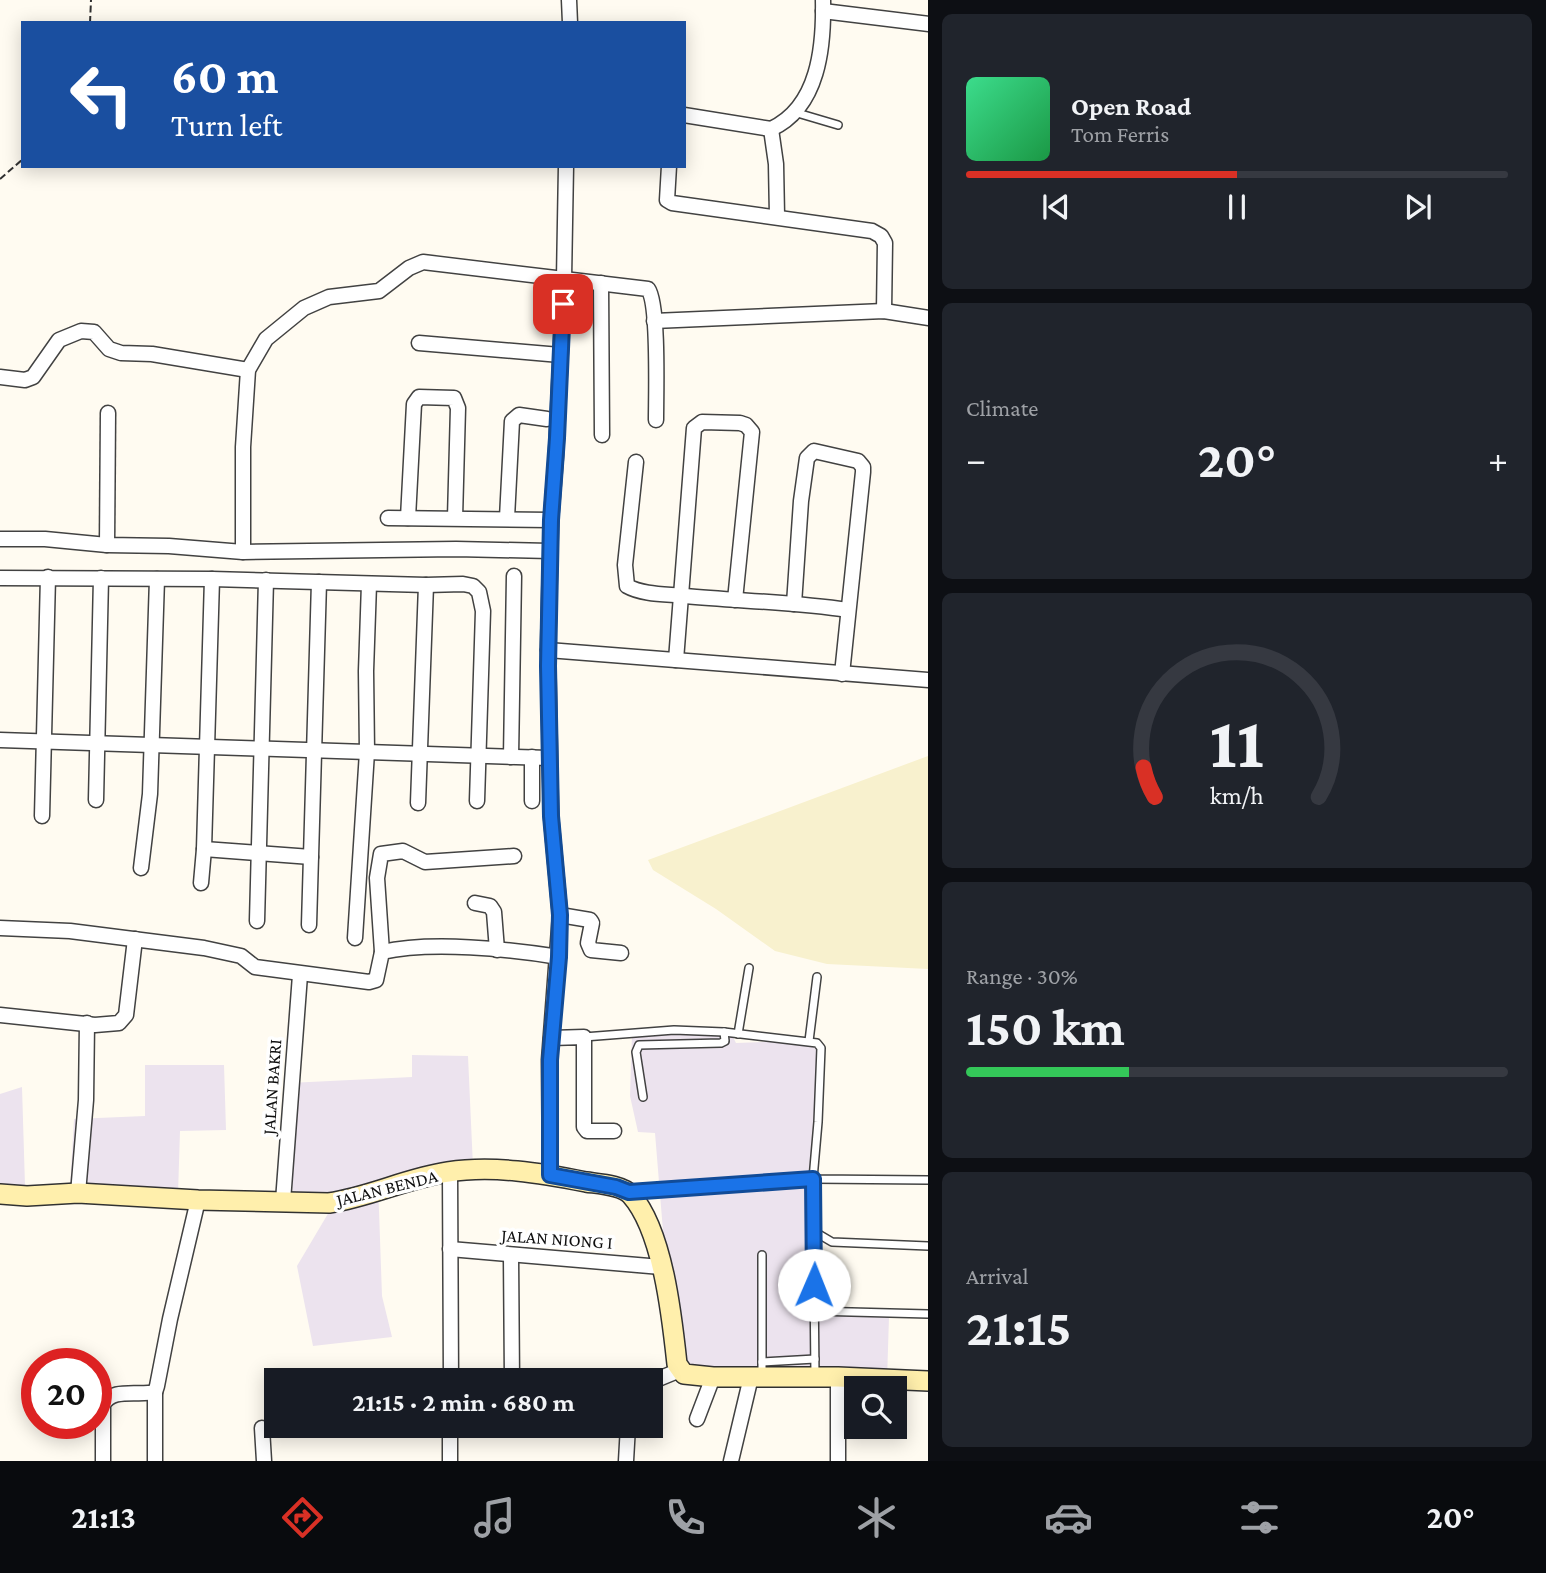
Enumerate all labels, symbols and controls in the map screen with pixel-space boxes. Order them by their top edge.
icon: left [56,49,147,140]
text: 60 m [171,49,278,104]
text: Open Road [1071,92,1191,121]
text: Turn left [171,107,282,143]
text: Tom Ferris [1071,121,1169,147]
icon: previous [1037,188,1075,226]
icon: pause [1218,188,1256,226]
icon: next [1399,188,1437,226]
pin [533,274,593,334]
icon: arrive [544,285,582,323]
text: Climate [966,395,1038,421]
text: 20° [1198,430,1276,488]
text: − [966,438,986,480]
text: + [1488,438,1508,480]
text: 11 [1210,702,1264,783]
text: km/h [1210,781,1264,808]
text: Range · 30% [966,963,1078,989]
text: 150 km [966,998,1125,1056]
street label: JALAN BAKRI [259,1039,285,1137]
street label: JALAN BENDA [332,1166,440,1211]
street label: JALAN NIONG I [499,1225,613,1253]
position arrow [777,1248,851,1322]
text: Arrival [966,1263,1029,1289]
text: 21:15 [966,1298,1071,1356]
speed limit sign: 20 [21,1348,112,1439]
map controls [844,1376,907,1439]
button: search [844,1376,907,1439]
text: 21:15 · 2 min · 680 m [352,1388,575,1417]
icon: directions [278,1493,327,1542]
icon: music [470,1493,519,1542]
icon: phone [661,1493,710,1542]
icon: climate [852,1493,901,1542]
icon: car [1044,1493,1093,1542]
icon: filters [1235,1493,1284,1542]
text: 21:13 [71,1499,136,1535]
text: 20° [1427,1499,1475,1535]

